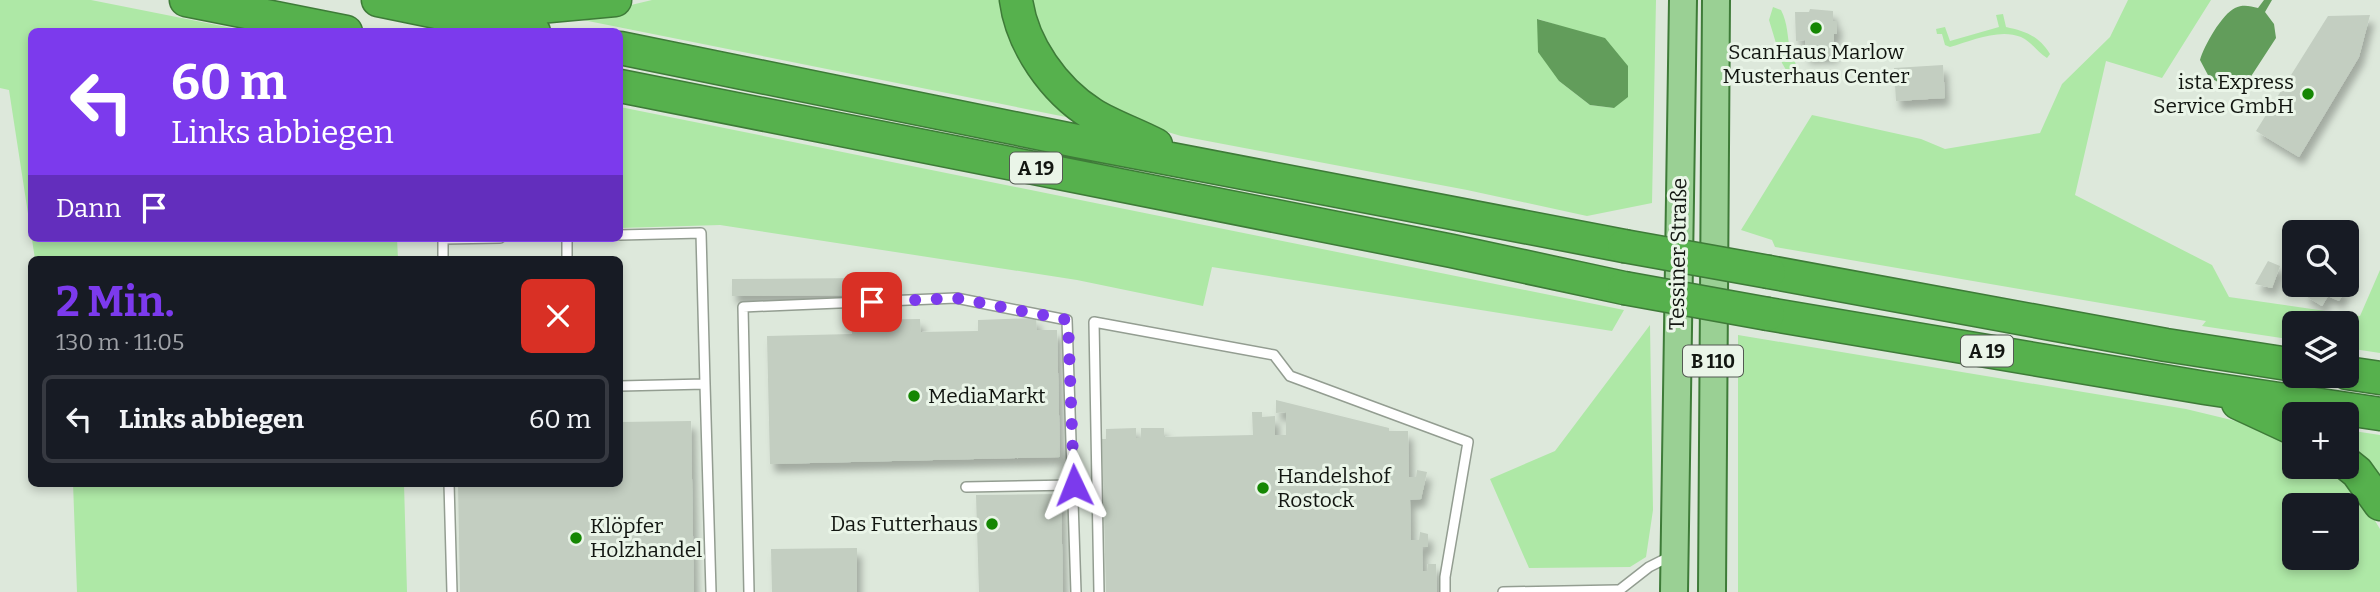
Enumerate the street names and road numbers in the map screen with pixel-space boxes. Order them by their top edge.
road number: A 19 [1010,152,1062,184]
street label: Tessiner Straße [1664,178,1692,330]
road number: A 19 [1961,336,2013,366]
road number: B 110 [1683,346,1743,376]

